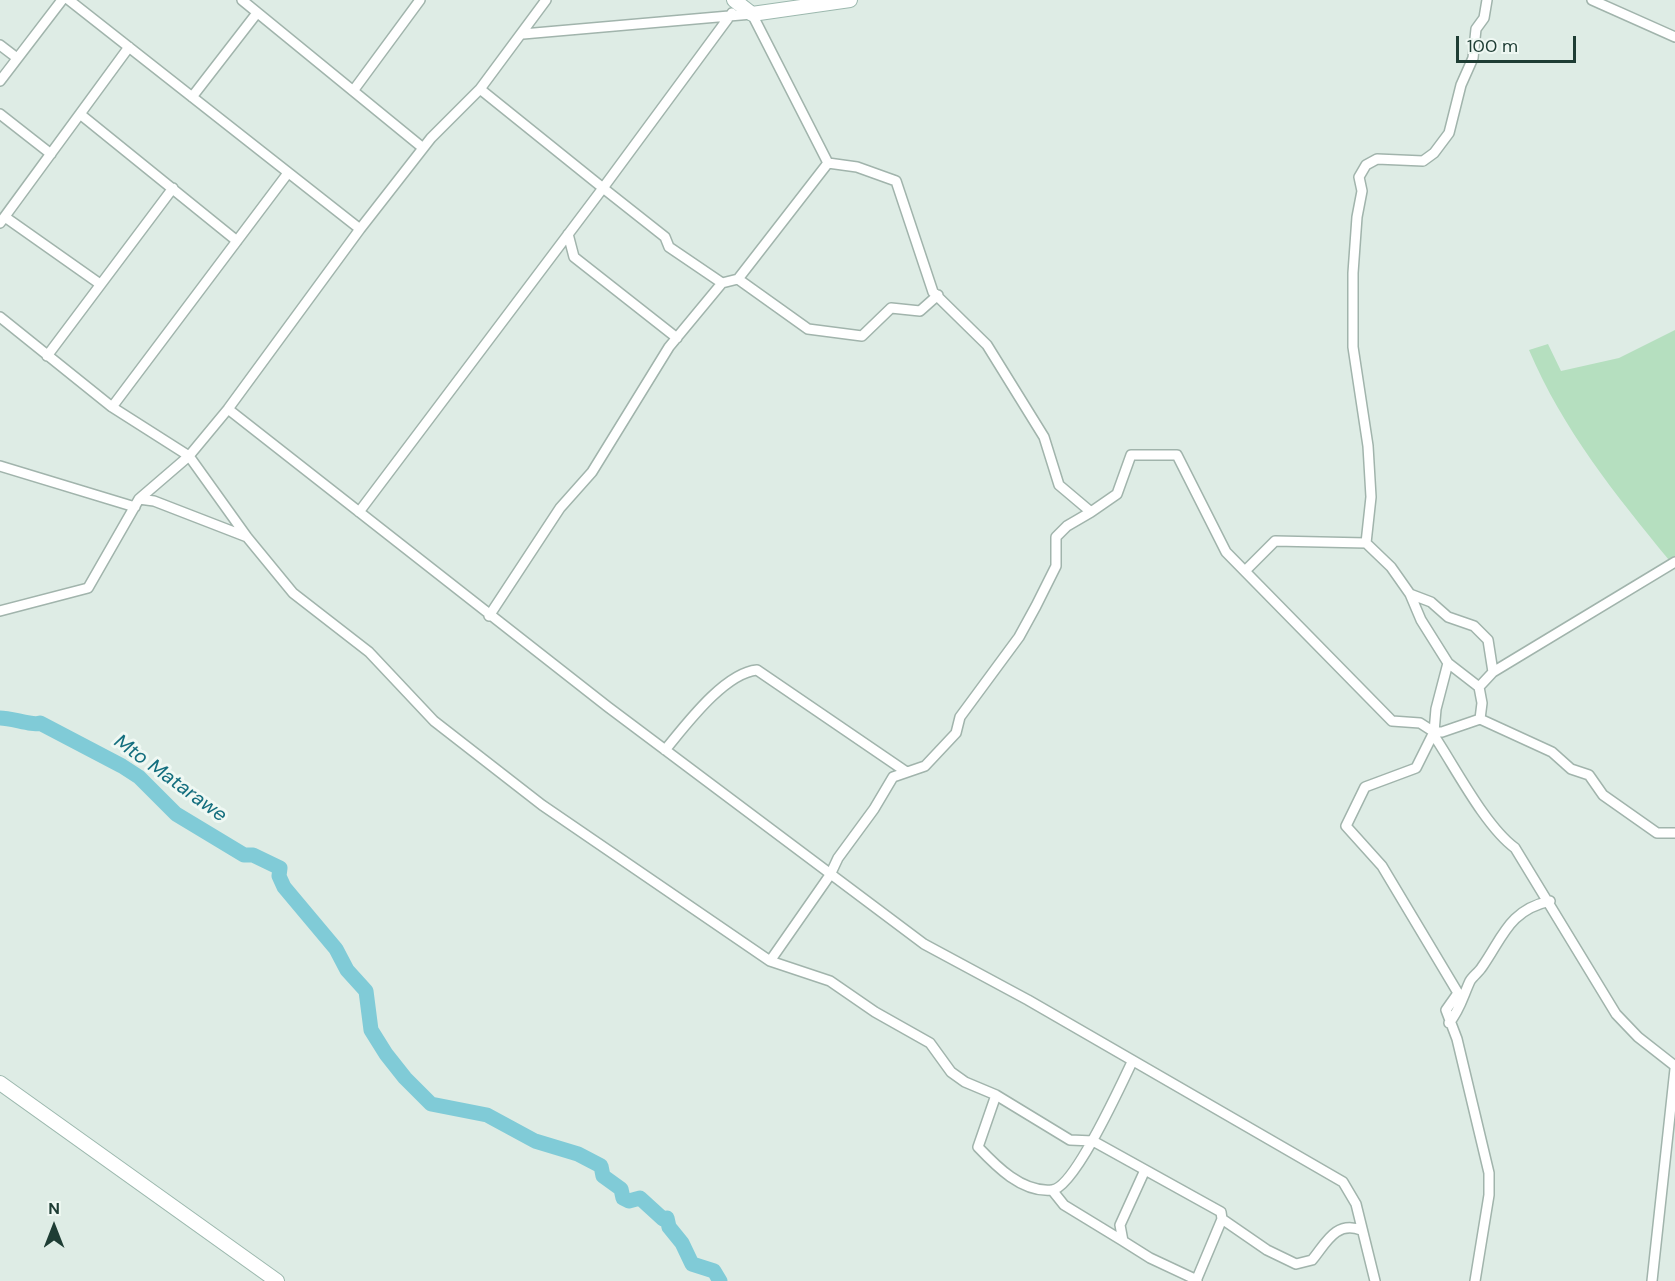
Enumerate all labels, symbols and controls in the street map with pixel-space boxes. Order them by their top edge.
scale bar [1459,24,1579,62]
text: 100 m [1467,34,1518,58]
water label: Mto Matarawe [109,730,231,828]
north arrow [24,1197,84,1257]
text: N [48,1198,60,1219]

